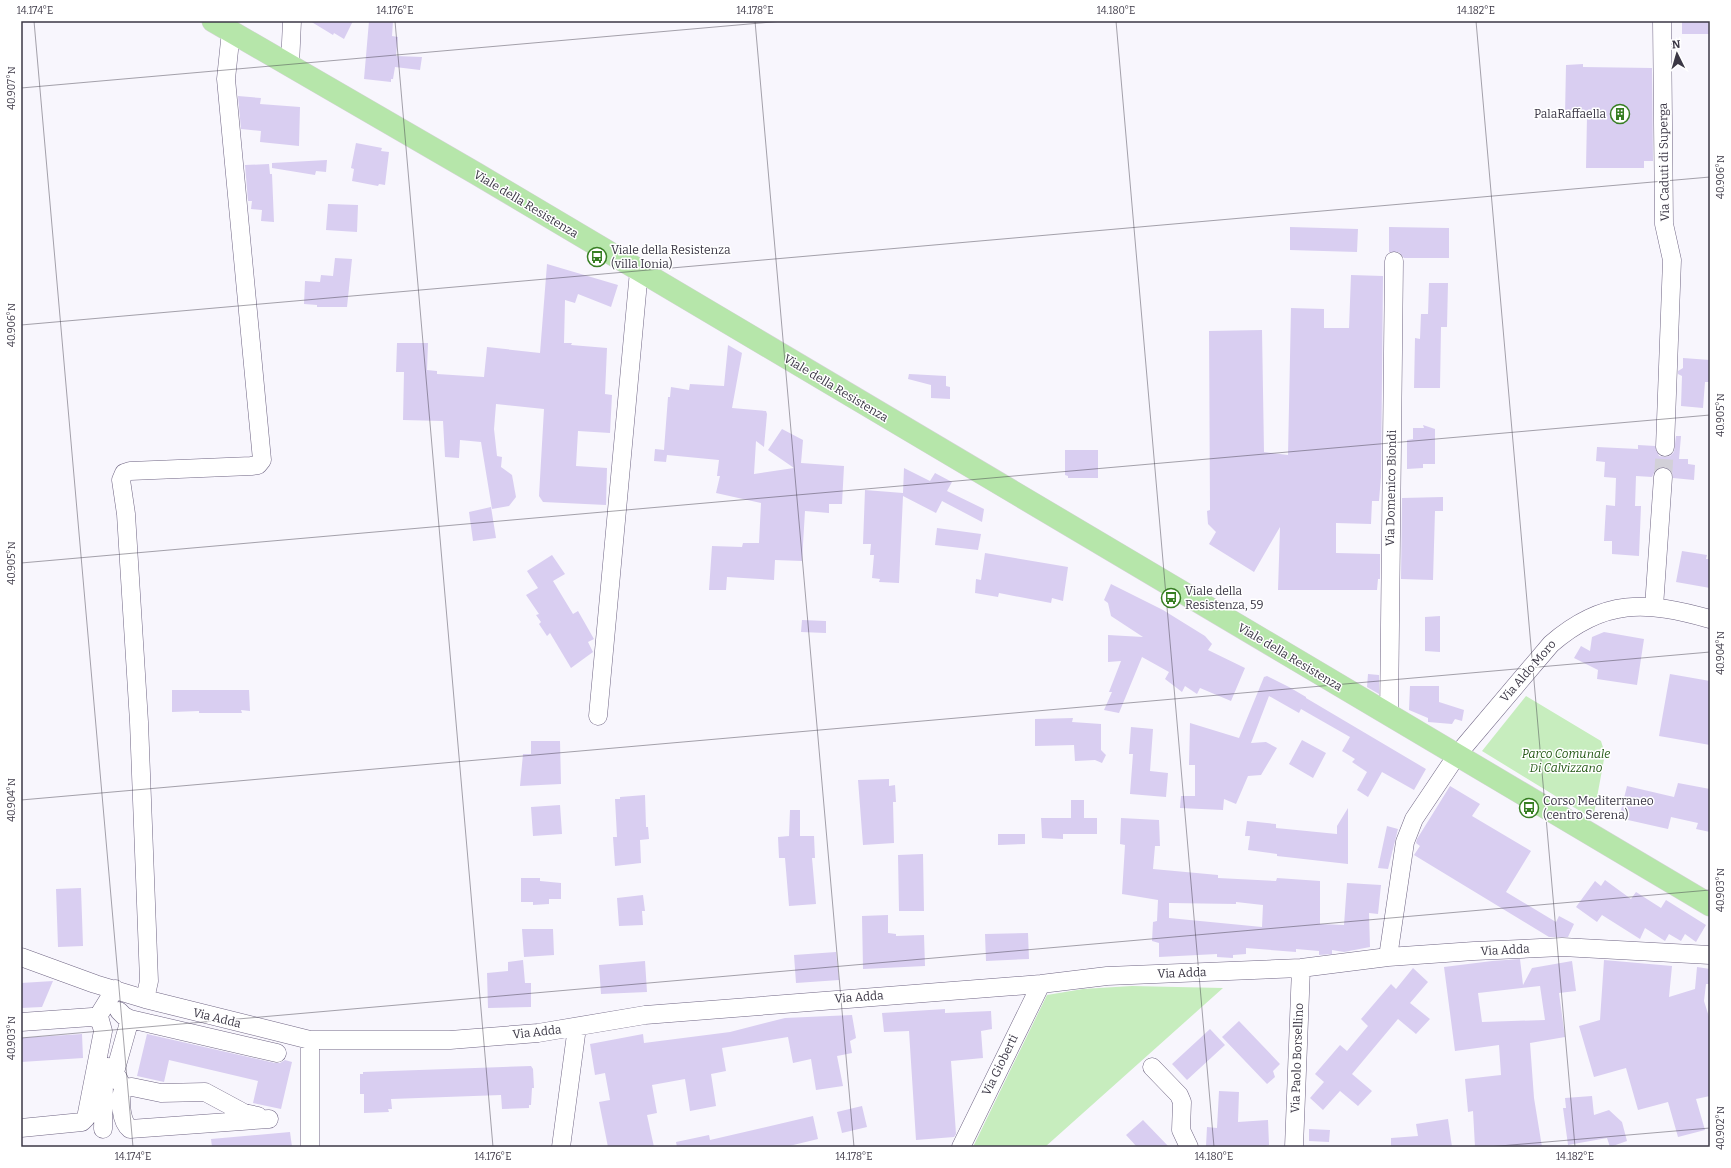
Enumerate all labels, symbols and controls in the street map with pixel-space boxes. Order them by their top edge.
text: 14.174°E [17,5,53,17]
text: 14.176°E [377,5,413,17]
text: 14.178°E [736,5,774,17]
text: 14.180°E [1097,5,1135,17]
text: 14.182°E [1457,5,1495,17]
north arrow [1657,34,1697,74]
text: N [1671,38,1681,51]
text: 40.907°N [6,66,18,110]
street label: Via Caduti di Superga [1656,102,1672,221]
building icon: PalaRaffaella [1609,103,1631,125]
place label: PalaRaffaella [1534,107,1606,121]
text: 40.906°N [1715,155,1727,199]
street label: Viale della Resistenza [471,167,581,241]
place label: Viale della Resistenza (villa Ionia) [611,243,731,271]
bus stop icon: Viale della Resistenza (villa Ionia) [586,246,608,268]
text: 40.906°N [6,303,18,347]
street label: Viale della Resistenza [781,351,891,425]
text: 40.905°N [1715,393,1727,437]
street label: Via Domenico Biondi [1383,429,1399,546]
text: 40.905°N [6,541,18,585]
place label: Viale della Resistenza, 59 [1185,584,1263,612]
bus stop icon: Viale della Resistenza, 59 [1160,587,1182,609]
street label: Viale della Resistenza [1235,620,1345,694]
text: 40.904°N [1715,631,1727,675]
street label: Via Aldo Moro [1497,637,1559,705]
park label: Parco Comunale Di Calvizzano [1522,747,1610,775]
text: 40.904°N [6,778,18,822]
place label: Corso Mediterraneo (centro Serena) [1543,794,1654,822]
bus stop icon: Corso Mediterraneo (centro Serena) [1518,797,1540,819]
text: 40.903°N [1715,868,1727,912]
street label: Via Adda [1480,942,1530,958]
street label: Via Adda [1157,965,1207,981]
street label: Via Adda [834,988,884,1006]
street label: Via Paolo Borsellino [1288,1003,1306,1113]
street label: Via Adda [192,1005,243,1031]
text: 40.903°N [6,1016,18,1060]
street label: Via Adda [512,1022,563,1042]
street label: Via Gioberti [979,1032,1021,1098]
text: 40.902°N [1715,1106,1727,1150]
text: 14.174°E [115,1151,151,1163]
text: 14.176°E [475,1151,511,1163]
text: 14.178°E [835,1151,873,1163]
text: 14.180°E [1195,1151,1233,1163]
text: 14.182°E [1556,1151,1594,1163]

